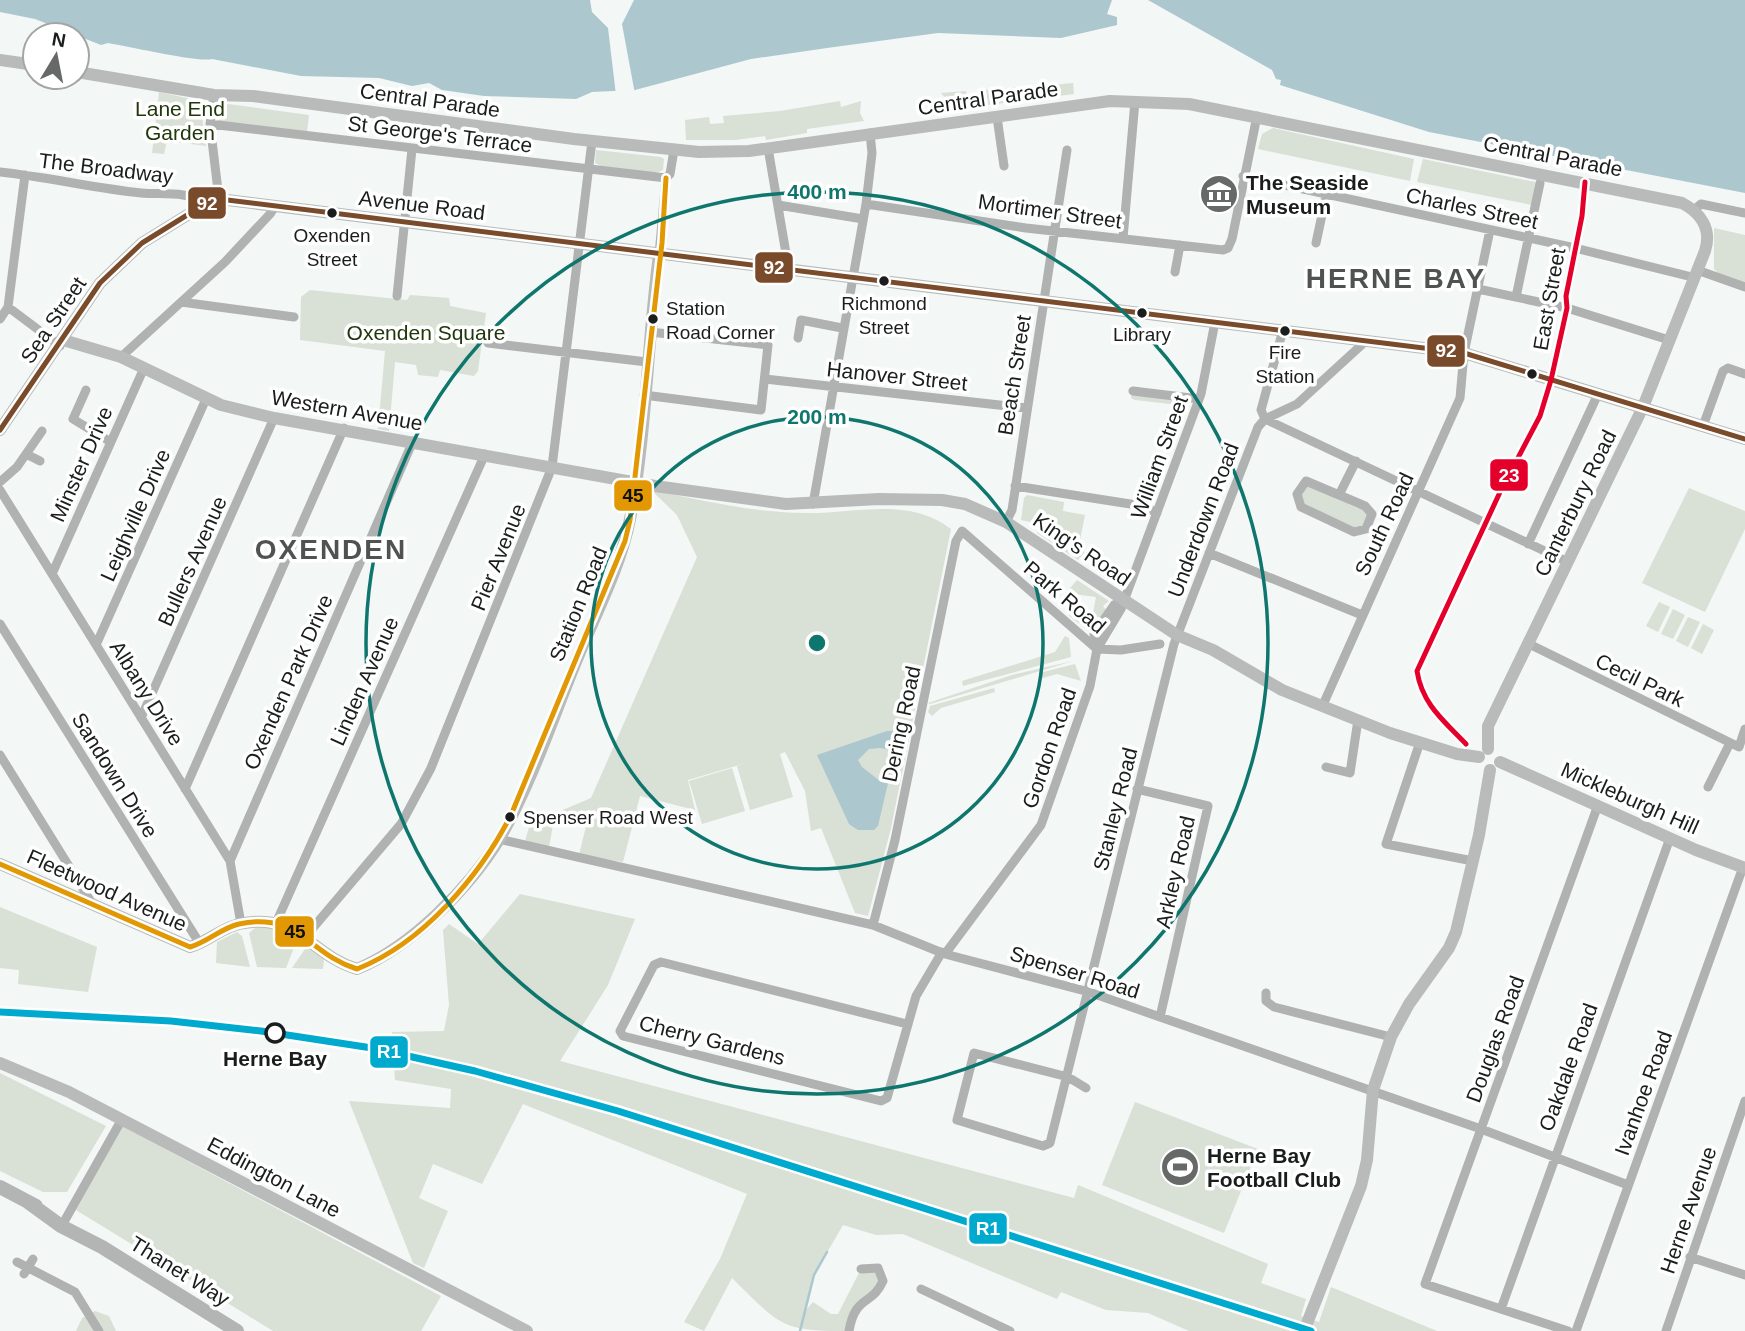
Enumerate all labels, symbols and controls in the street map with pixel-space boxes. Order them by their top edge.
north arrow [21,21,91,91]
text: N [50,28,67,51]
street label: Central Parade [916,77,1060,119]
street label: Central Parade [358,79,502,121]
park label: Lane End Garden [135,97,225,144]
street label: St George's Terrace [346,111,534,157]
street label: Central Parade [1481,131,1625,181]
street label: The Broadway [37,148,175,188]
place label: The Seaside Museum [1246,171,1369,218]
museum icon: The Seaside Museum [1198,173,1240,215]
text: 400 m [787,180,847,203]
street label: Charles Street [1404,183,1540,233]
line badge: 92 [187,186,227,220]
street label: Avenue Road [358,186,486,224]
street label: Mortimer Street [977,190,1123,232]
text: 92 [196,193,218,214]
marker: Oxenden Street [325,206,339,220]
place label: Oxenden Street [293,225,371,270]
street label: East Street [1529,246,1569,352]
line badge: 92 [754,251,794,284]
text: 92 [763,257,785,278]
district label: HERNE BAY [1306,263,1486,294]
street label: Sea Street [16,272,90,368]
marker: Richmond Street [877,274,891,288]
place label: Richmond Street [841,293,927,338]
place label: Station Road Corner [666,298,775,343]
marker: Library [1135,306,1149,320]
marker: Station Road Corner [646,312,660,326]
street label: Beach Street [993,313,1035,437]
park label: Oxenden Square [347,321,505,344]
place label: Library [1113,324,1172,345]
marker: Fire Station [1278,324,1292,338]
line badge: 92 [1426,334,1466,368]
text: 92 [1435,340,1457,361]
place label: Fire Station [1255,342,1315,387]
street label: Hanover Street [826,357,969,395]
unlabelled marker [1525,367,1539,381]
street label: Western Avenue [270,385,424,435]
street label: William Street [1126,392,1192,522]
street label: Minster Drive [45,403,117,525]
text: 200 m [787,405,847,428]
street label: Canterbury Road [1530,426,1620,580]
street label: Underdown Road [1163,440,1243,600]
street label: Leighville Drive [96,445,174,585]
line badge: 23 [1489,458,1529,492]
text: 23 [1498,465,1520,486]
street label: South Road [1350,469,1418,579]
line badge: 45 [613,479,653,512]
text: 45 [622,485,644,506]
street label: Bullers Avenue [153,493,231,629]
street label: Pier Avenue [466,500,530,614]
street label: King's Road [1029,508,1135,590]
district label: OXENDEN [255,534,407,565]
street label: Station Road [545,543,611,665]
street label: Park Road [1020,556,1110,638]
street label: Oxenden Park Drive [239,591,337,773]
street label: Linden Avenue [325,613,403,749]
centre of rings [805,631,829,655]
street label: Albany Drive [106,636,188,750]
street label: Cecil Park [1592,649,1688,712]
street label: Dering Road [877,664,925,784]
street label: Gordon Road [1018,685,1080,811]
street label: Sandown Drive [68,709,162,841]
street label: Stanley Road [1089,745,1141,873]
street label: Mickleburgh Hill [1558,757,1702,839]
place label: Spenser Road West [523,807,693,828]
marker: Spenser Road West [503,810,517,824]
street label: Arkley Road [1151,814,1199,930]
street label: Fleetwood Avenue [24,844,190,936]
line badge: 45 [274,915,315,948]
text: 45 [284,921,306,942]
street label: Spenser Road [1007,941,1143,1003]
street label: Douglas Road [1461,973,1529,1105]
street label: Oakdale Road [1534,1000,1602,1134]
street label: Cherry Gardens [637,1011,787,1069]
marker: Herne Bay [265,1023,285,1043]
street label: Ivanhoe Road [1610,1028,1676,1158]
line badge: R1 [369,1035,409,1069]
text: R1 [377,1041,402,1062]
place label: Herne Bay [223,1047,327,1070]
street label: Eddington Lane [204,1132,344,1222]
place label: Herne Bay Football Club [1207,1144,1341,1191]
street label: Herne Avenue [1656,1144,1720,1276]
sports icon: Herne Bay Football Club [1159,1146,1201,1188]
line badge: R1 [968,1212,1008,1245]
text: R1 [976,1218,1001,1239]
street label: Thanet Way [126,1231,234,1311]

